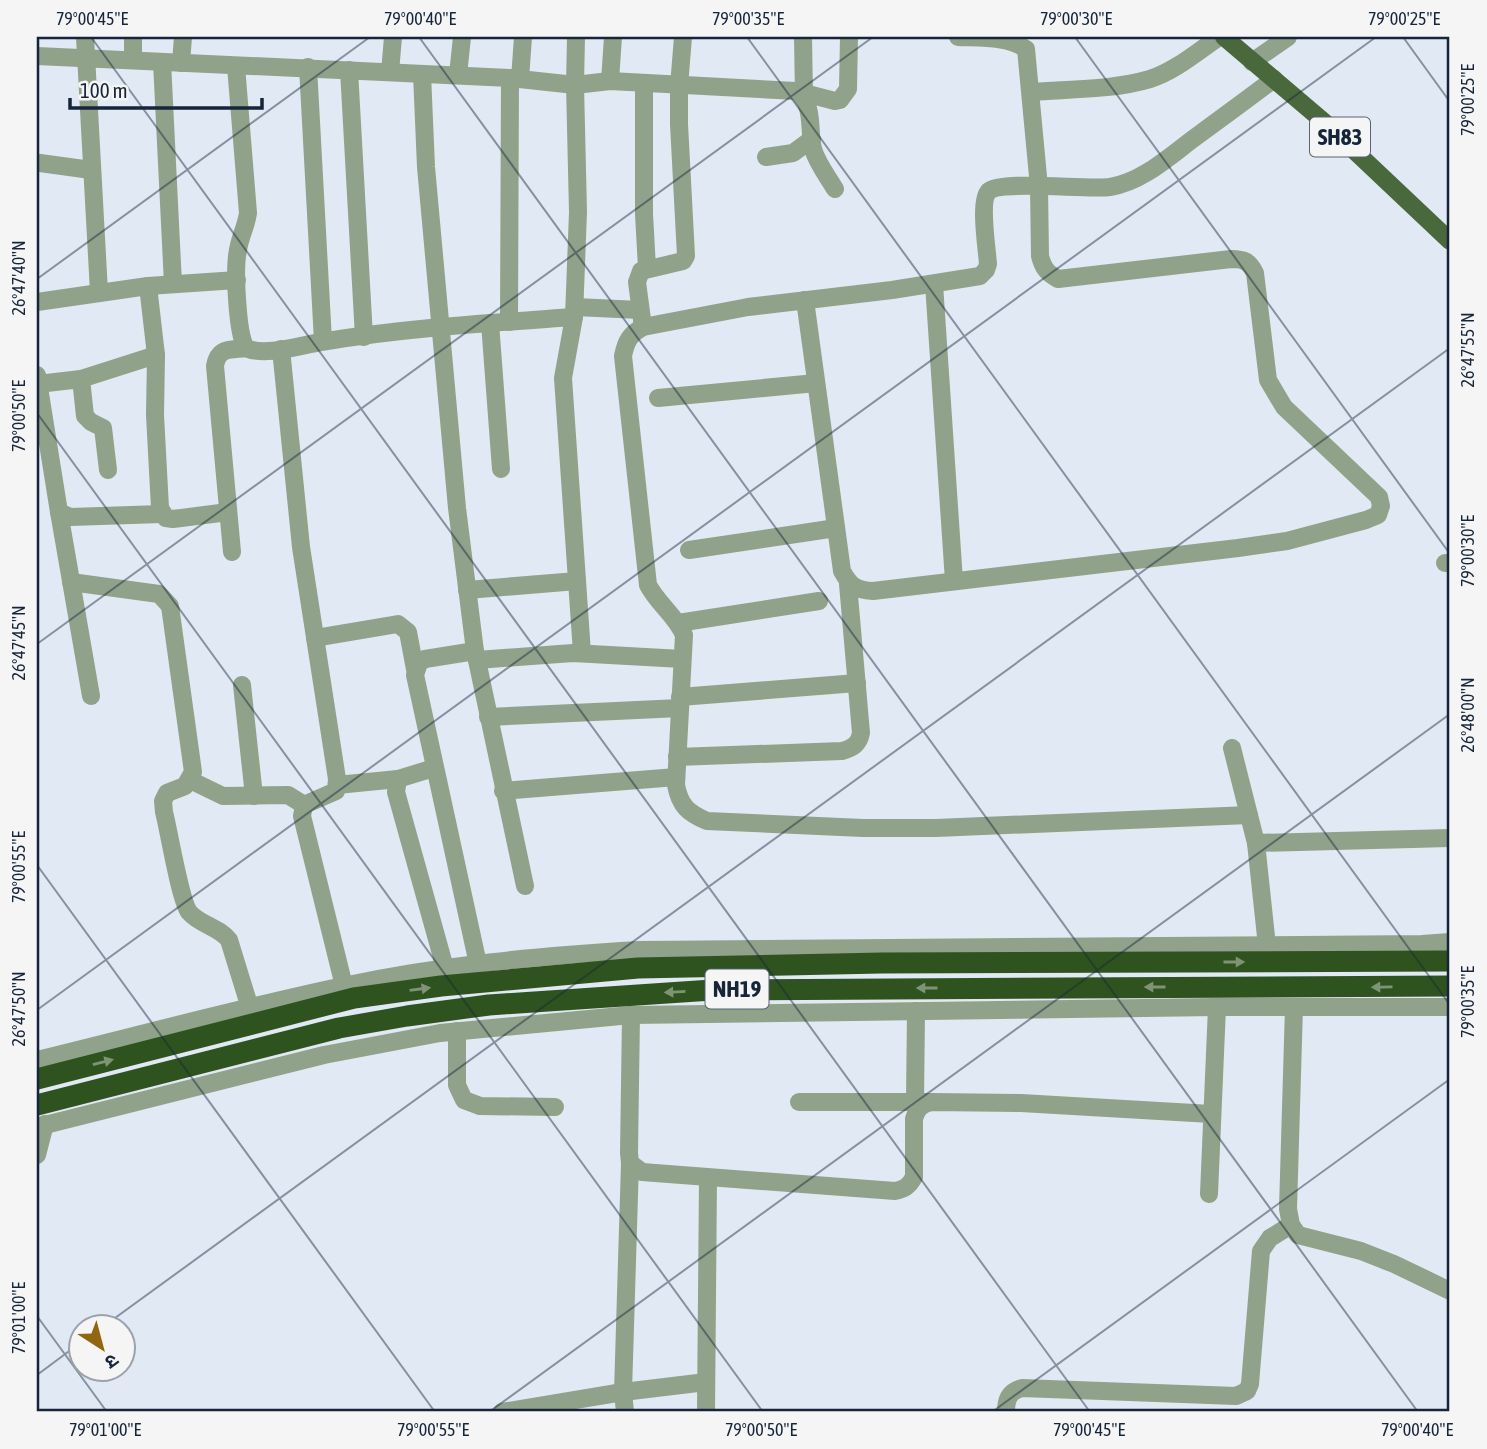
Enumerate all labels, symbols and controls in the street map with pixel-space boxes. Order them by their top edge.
text: 79°00'45"E [56,8,128,29]
text: 79°00'40"E [384,8,456,29]
text: 79°00'35"E [712,8,784,29]
text: 79°00'30"E [1040,8,1112,29]
text: 79°00'25"E [1368,8,1440,29]
text: 79°00'25"E [1457,64,1478,136]
scale bar [70,66,262,110]
text: 100 m [80,78,128,102]
road number: SH83 [1310,118,1370,156]
text: 26°47'40"N [8,240,29,316]
text: 26°47'55"N [1457,312,1478,388]
text: 79°00'50"E [8,380,29,452]
text: 79°00'30"E [1457,515,1478,587]
text: 26°47'45"N [8,605,29,681]
text: 26°48'00"N [1457,677,1478,753]
text: 79°00'55"E [8,831,29,903]
one-way arrow [1223,956,1245,968]
text: 79°00'35"E [1457,966,1478,1038]
road number: NH19 [706,970,768,1008]
text: 26°47'50"N [8,971,29,1047]
one-way arrow [1143,981,1165,993]
one-way arrow [916,982,938,993]
one-way arrow [1371,982,1393,993]
one-way arrow [409,983,431,994]
one-way arrow [664,986,686,997]
one-way arrow [92,1056,114,1067]
text: 79°01'00"E [8,1282,29,1354]
north arrow [66,1312,136,1382]
text: उ [100,1350,123,1374]
text: 79°01'00"E [69,1419,141,1440]
text: 79°00'55"E [397,1419,469,1440]
text: 79°00'50"E [725,1419,797,1440]
text: 79°00'45"E [1053,1419,1125,1440]
text: 79°00'40"E [1381,1419,1453,1440]

